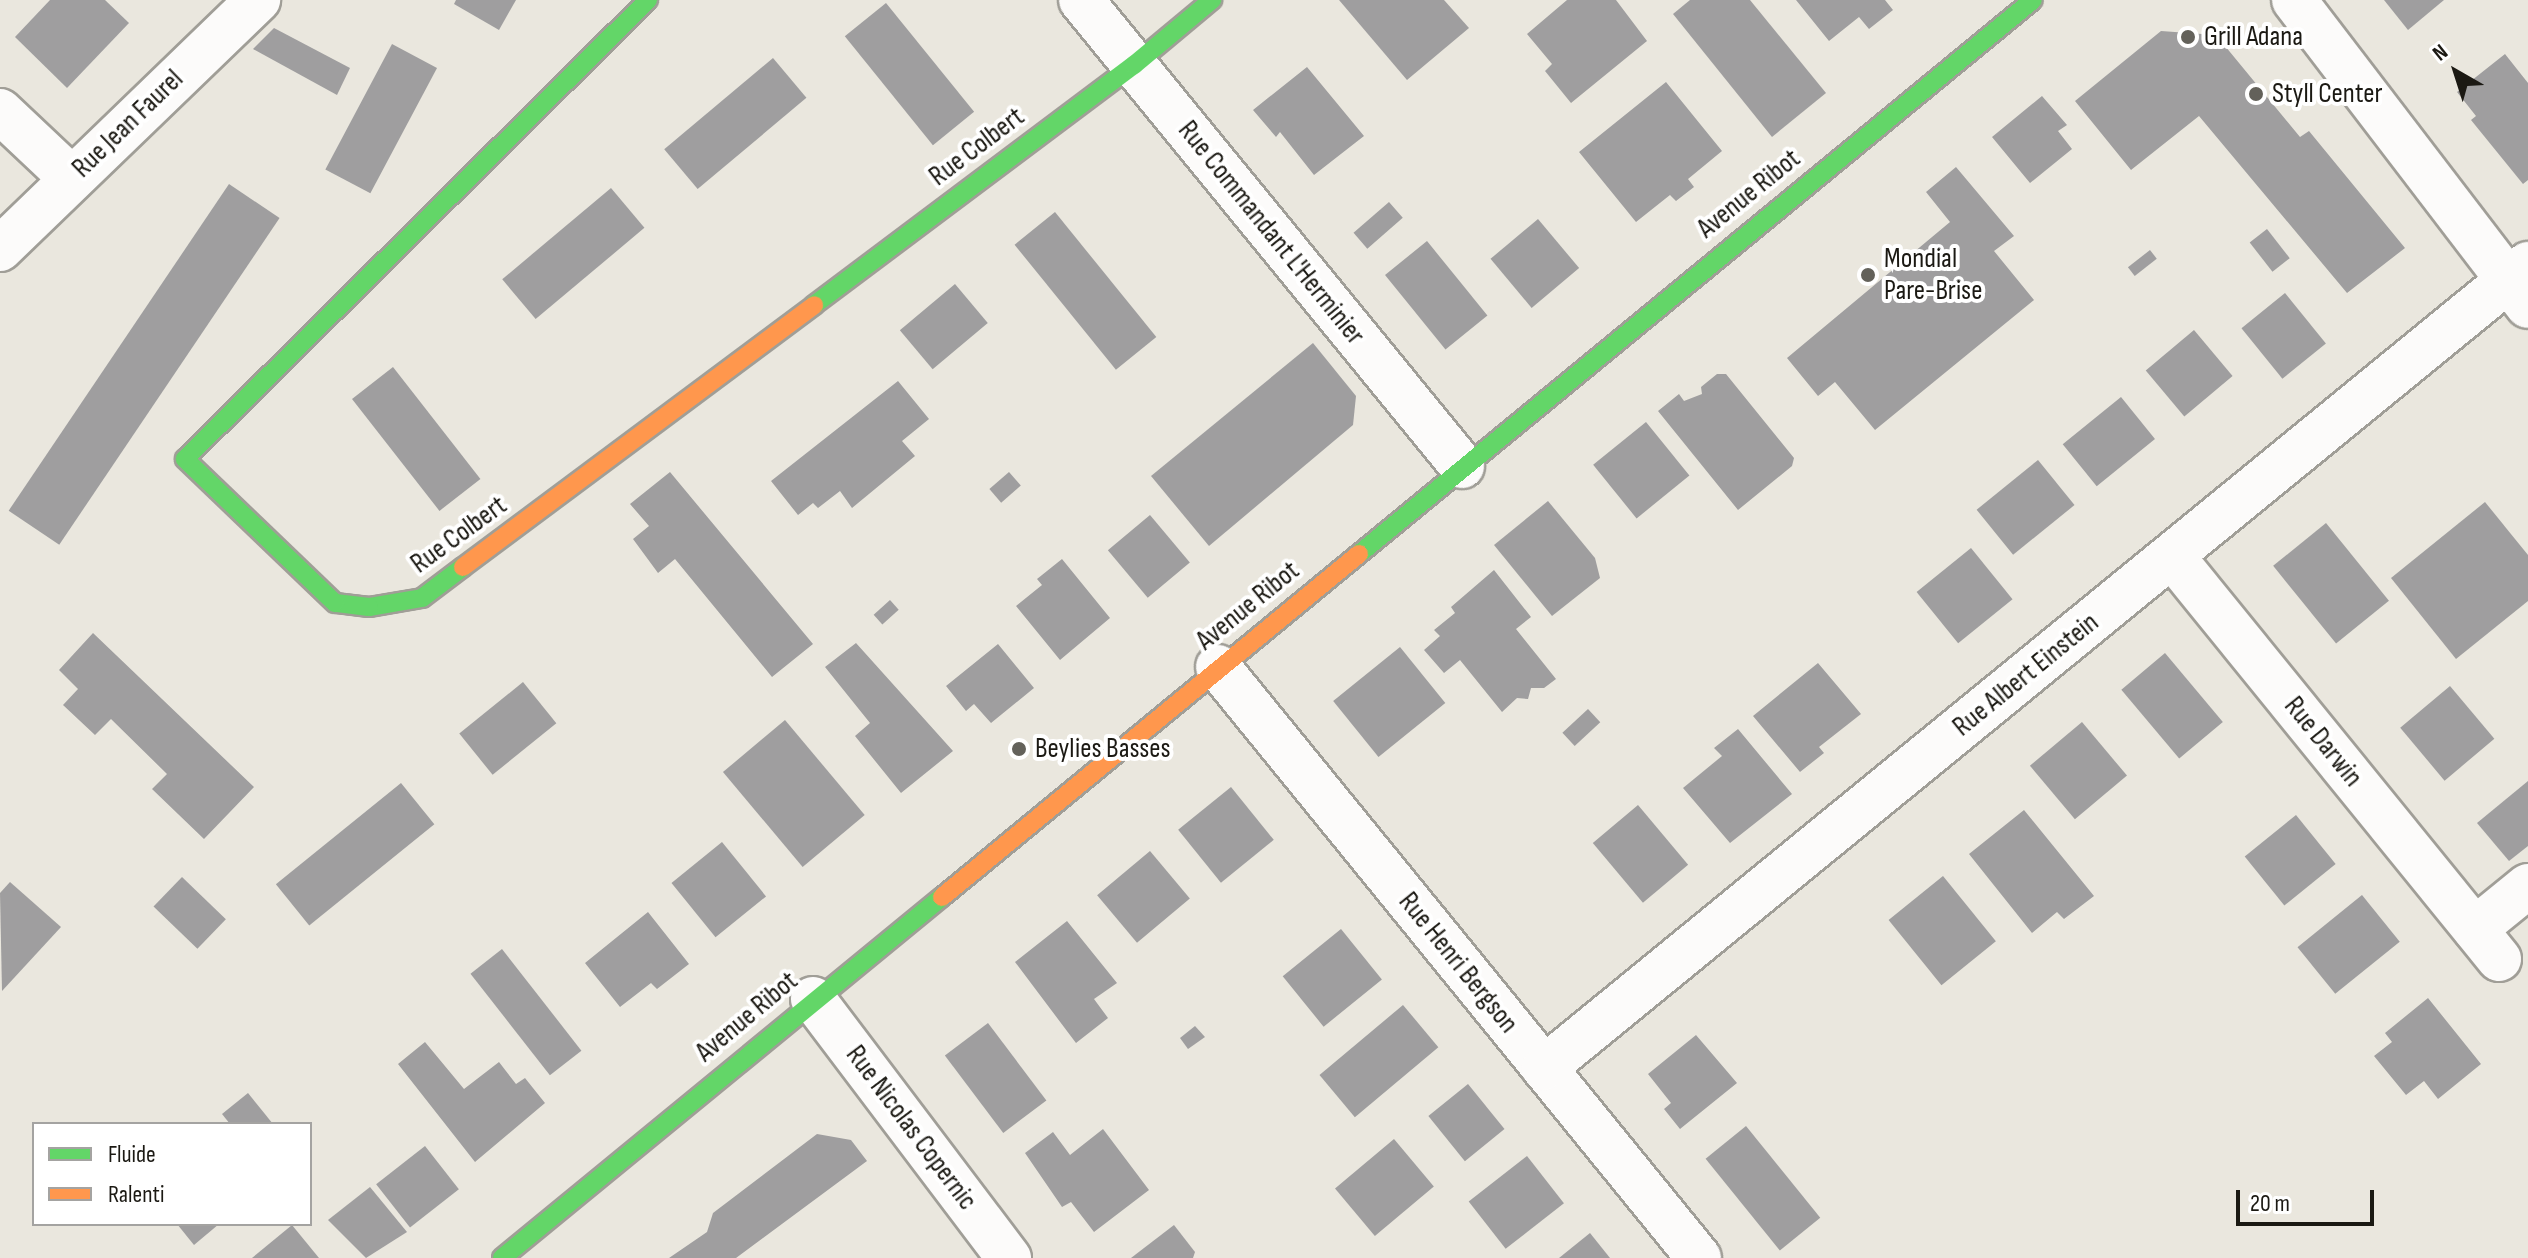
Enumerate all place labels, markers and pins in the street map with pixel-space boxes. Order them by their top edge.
place label: Grill Adana [2204,20,2303,54]
marker: Grill Adana [2179,28,2197,46]
place label: Styll Center [2272,77,2383,111]
marker: Styll Center [2247,85,2265,103]
place label: Mondial Pare-Brise [1884,242,1982,308]
marker: Mondial Pare-Brise [1859,266,1877,284]
place label: Beylies Basses [1035,732,1171,766]
marker: Beylies Basses [1010,740,1028,758]

